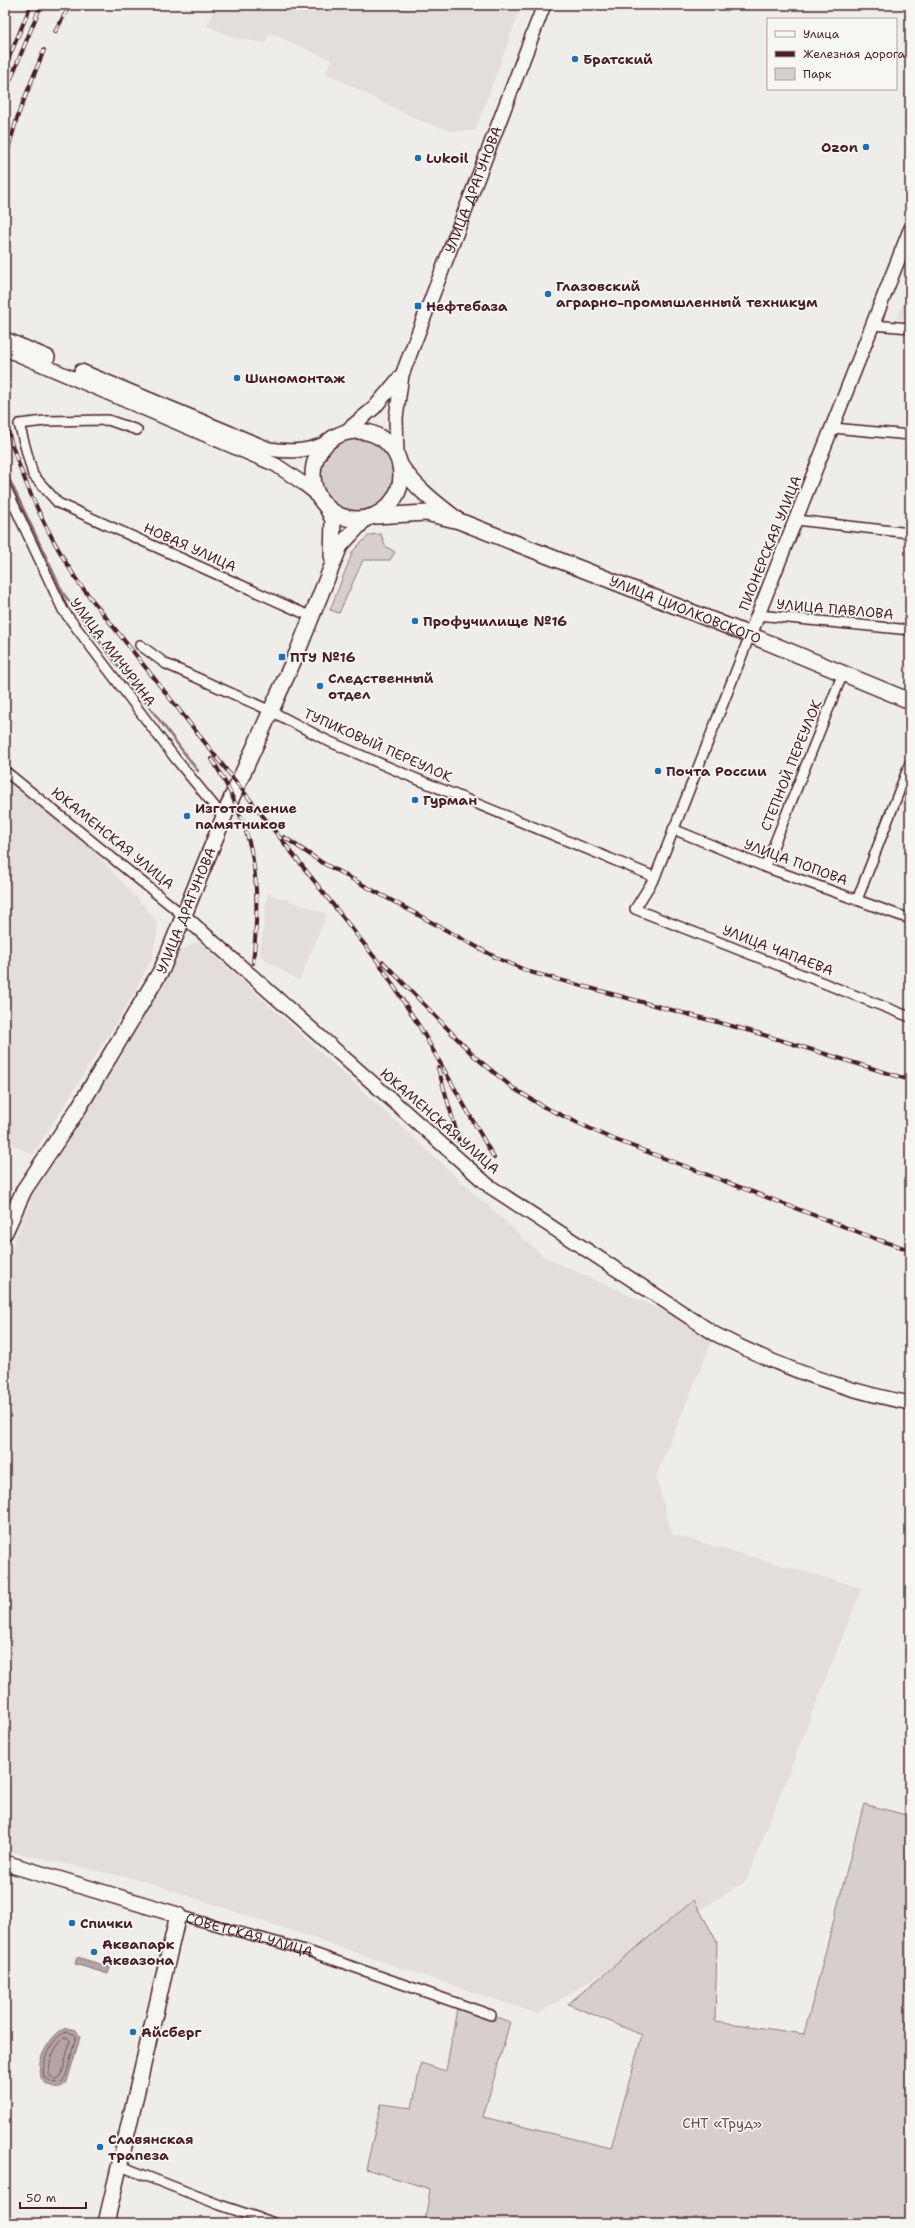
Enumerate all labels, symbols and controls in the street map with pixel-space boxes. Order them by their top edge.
legend [767,18,897,90]
text: Улица [803,26,840,42]
text: Железная дорога [803,46,906,62]
place label: Братский [583,50,653,68]
marker: Братский [570,54,580,64]
text: Парк [803,66,832,82]
street label: УЛИЦА ДРАГУНОВА [441,123,506,256]
place label: Ozon [821,138,858,156]
marker: Ozon [861,142,871,152]
place label: Lukoil [426,149,469,167]
marker: Lukoil [413,153,423,163]
place label: Глазовский аграрно-промышленный техникум [556,277,818,311]
marker: Глазовский аграрно-промышленный техникум [543,289,553,299]
place label: Нефтебаза [426,297,508,315]
marker: Нефтебаза [413,301,423,311]
place label: Шиномонтаж [245,369,345,387]
marker: Шиномонтаж [232,373,242,383]
street label: ПИОНЕРСКАЯ УЛИЦА [735,473,805,613]
street label: НОВАЯ УЛИЦА [141,519,239,575]
street label: УЛИЦА ЦИОЛКОВСКОГО [607,572,764,648]
street label: УЛИЦА МИЧУРИНА [66,594,160,710]
street label: УЛИЦА ПАВЛОВА [776,595,894,623]
place label: Профучилище №16 [423,612,567,630]
marker: Профучилище №16 [410,616,420,626]
place label: ПТУ №16 [290,648,356,666]
marker: ПТУ №16 [277,652,287,662]
place label: Следственный отдел [328,669,434,703]
marker: Следственный отдел [315,681,325,691]
street label: СТЕПНОЙ ПЕРЕУЛОК [756,697,826,833]
street label: ТУПИКОВЫЙ ПЕРЕУЛОК [301,704,455,786]
place label: Почта России [666,762,767,780]
marker: Почта России [653,766,663,776]
street label: ЮКАМЕНСКАЯ УЛИЦА [48,783,178,893]
place label: Гурман [423,791,477,809]
marker: Гурман [410,795,420,805]
place label: Изготовление памятников [195,799,297,833]
marker: Изготовление памятников [182,811,192,821]
street label: УЛИЦА ПОПОВА [742,835,850,889]
street label: УЛИЦА ДРАГУНОВА [152,845,220,976]
street label: УЛИЦА ЧАПАЕВА [720,921,836,979]
street label: ЮКАМЕНСКАЯ УЛИЦА [377,1064,503,1178]
street label: СОВЕТСКАЯ УЛИЦА [184,1909,315,1961]
place label: Спички [80,1914,133,1932]
marker: Спички [67,1918,77,1928]
place label: Аквапарк Аквазона [102,1935,175,1969]
marker: Аквапарк Аквазона [89,1947,99,1957]
place label: Айсберг [141,2023,202,2041]
marker: Айсберг [128,2027,138,2037]
park label: СНТ «Труд» [682,2114,762,2132]
place label: Славянская трапеза [108,2130,193,2164]
marker: Славянская трапеза [95,2142,105,2152]
scale bar [20,2184,86,2210]
text: 50 m [26,2190,56,2206]

